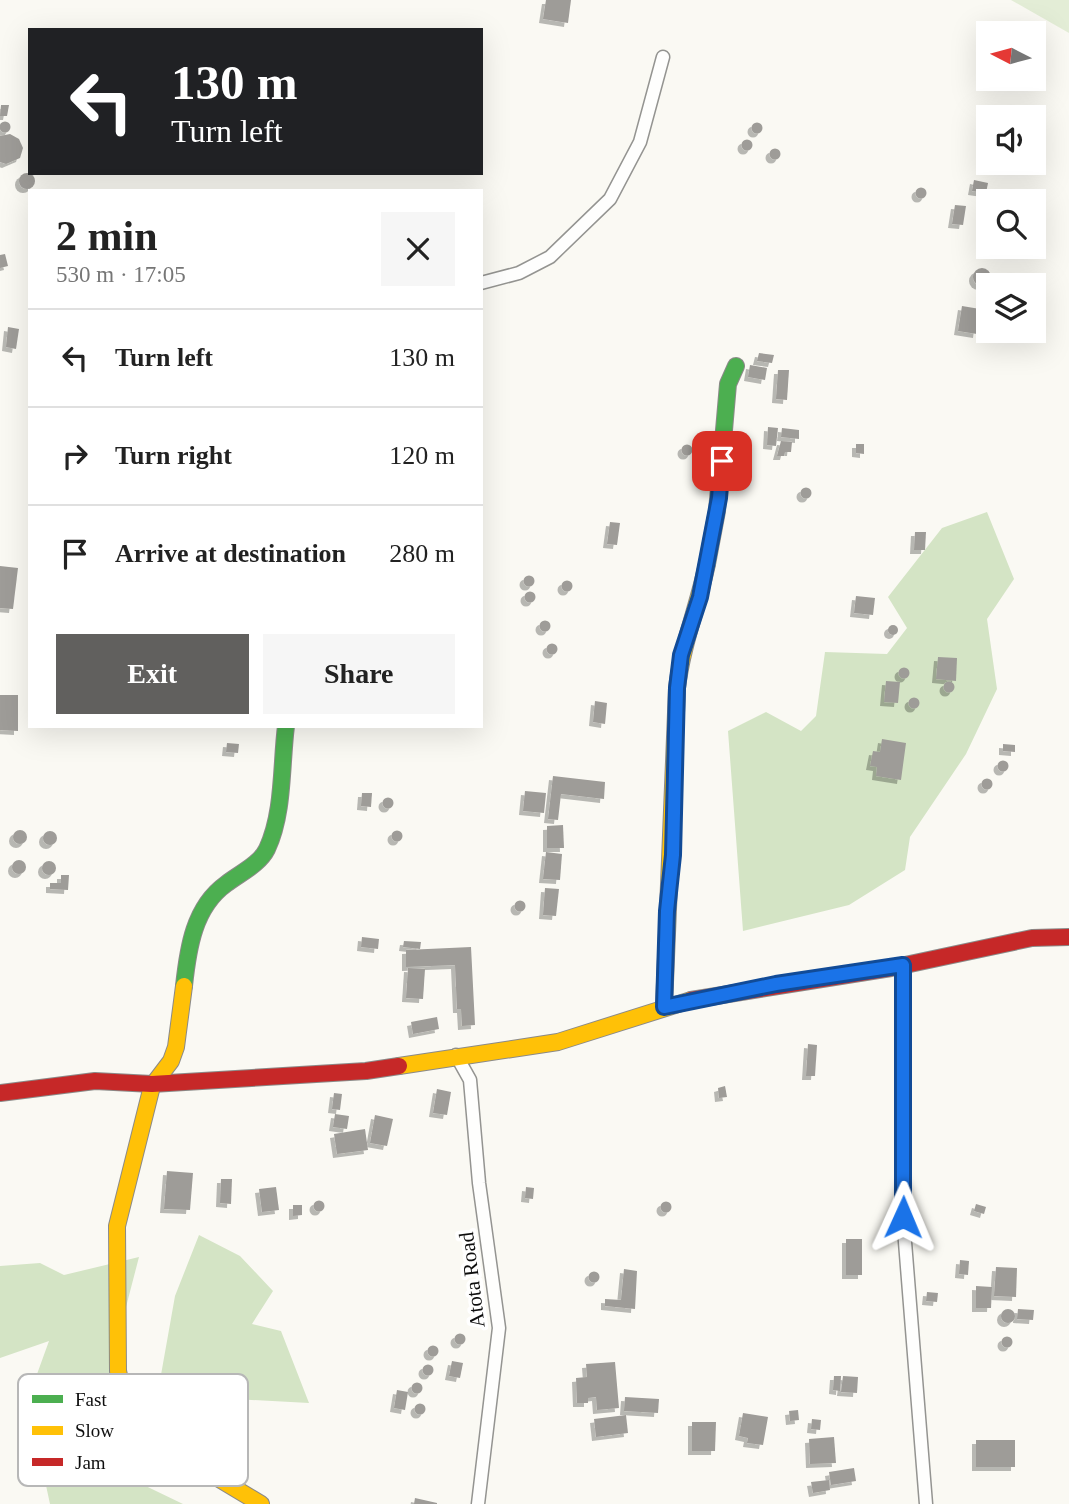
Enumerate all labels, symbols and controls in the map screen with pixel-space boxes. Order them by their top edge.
north arrow [976,21,1046,91]
map controls [976,21,1046,343]
text: 130 m [171,55,298,110]
icon: left [56,56,147,147]
button: sound [976,105,1046,175]
text: Turn left [171,113,283,149]
button: search [976,189,1046,259]
button: close [381,212,455,286]
text: 2 min [56,213,158,259]
text: 530 m · 17:05 [56,262,186,287]
button: layers [976,273,1046,343]
icon: left [56,339,94,377]
text: Turn left [115,343,213,372]
text: 130 m [389,343,455,372]
pin [692,431,752,491]
icon: right [56,437,94,475]
text: Turn right [115,441,232,470]
text: 120 m [389,441,455,470]
icon: arrive [703,442,741,480]
icon: arrive [56,535,94,573]
text: Arrive at destination [115,539,346,568]
text: 280 m [389,539,455,568]
button: Exit [56,634,249,714]
button: Share [263,634,455,714]
position arrow [866,1180,940,1254]
street label: Atota Road [454,1230,490,1329]
legend [18,1374,248,1486]
text: Fast [75,1389,107,1410]
text: Slow [75,1420,114,1441]
text: Jam [75,1452,106,1473]

